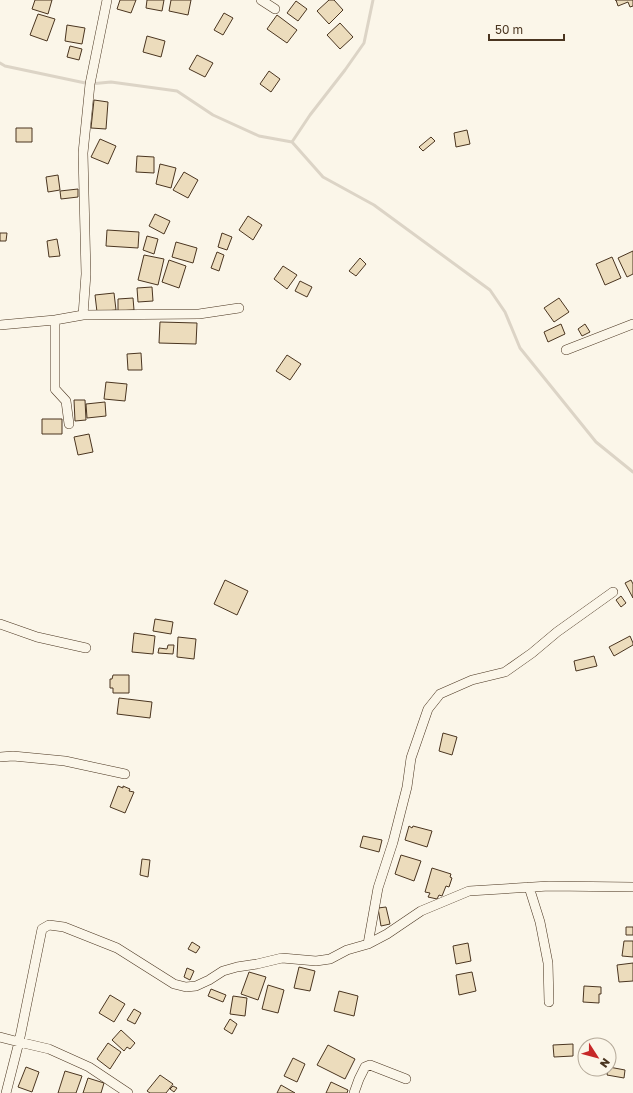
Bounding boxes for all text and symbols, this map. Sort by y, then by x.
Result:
scale bar [489,16,564,42]
text: 50 m [495,22,523,37]
north arrow [577,1037,617,1077]
text: N [598,1056,613,1070]

